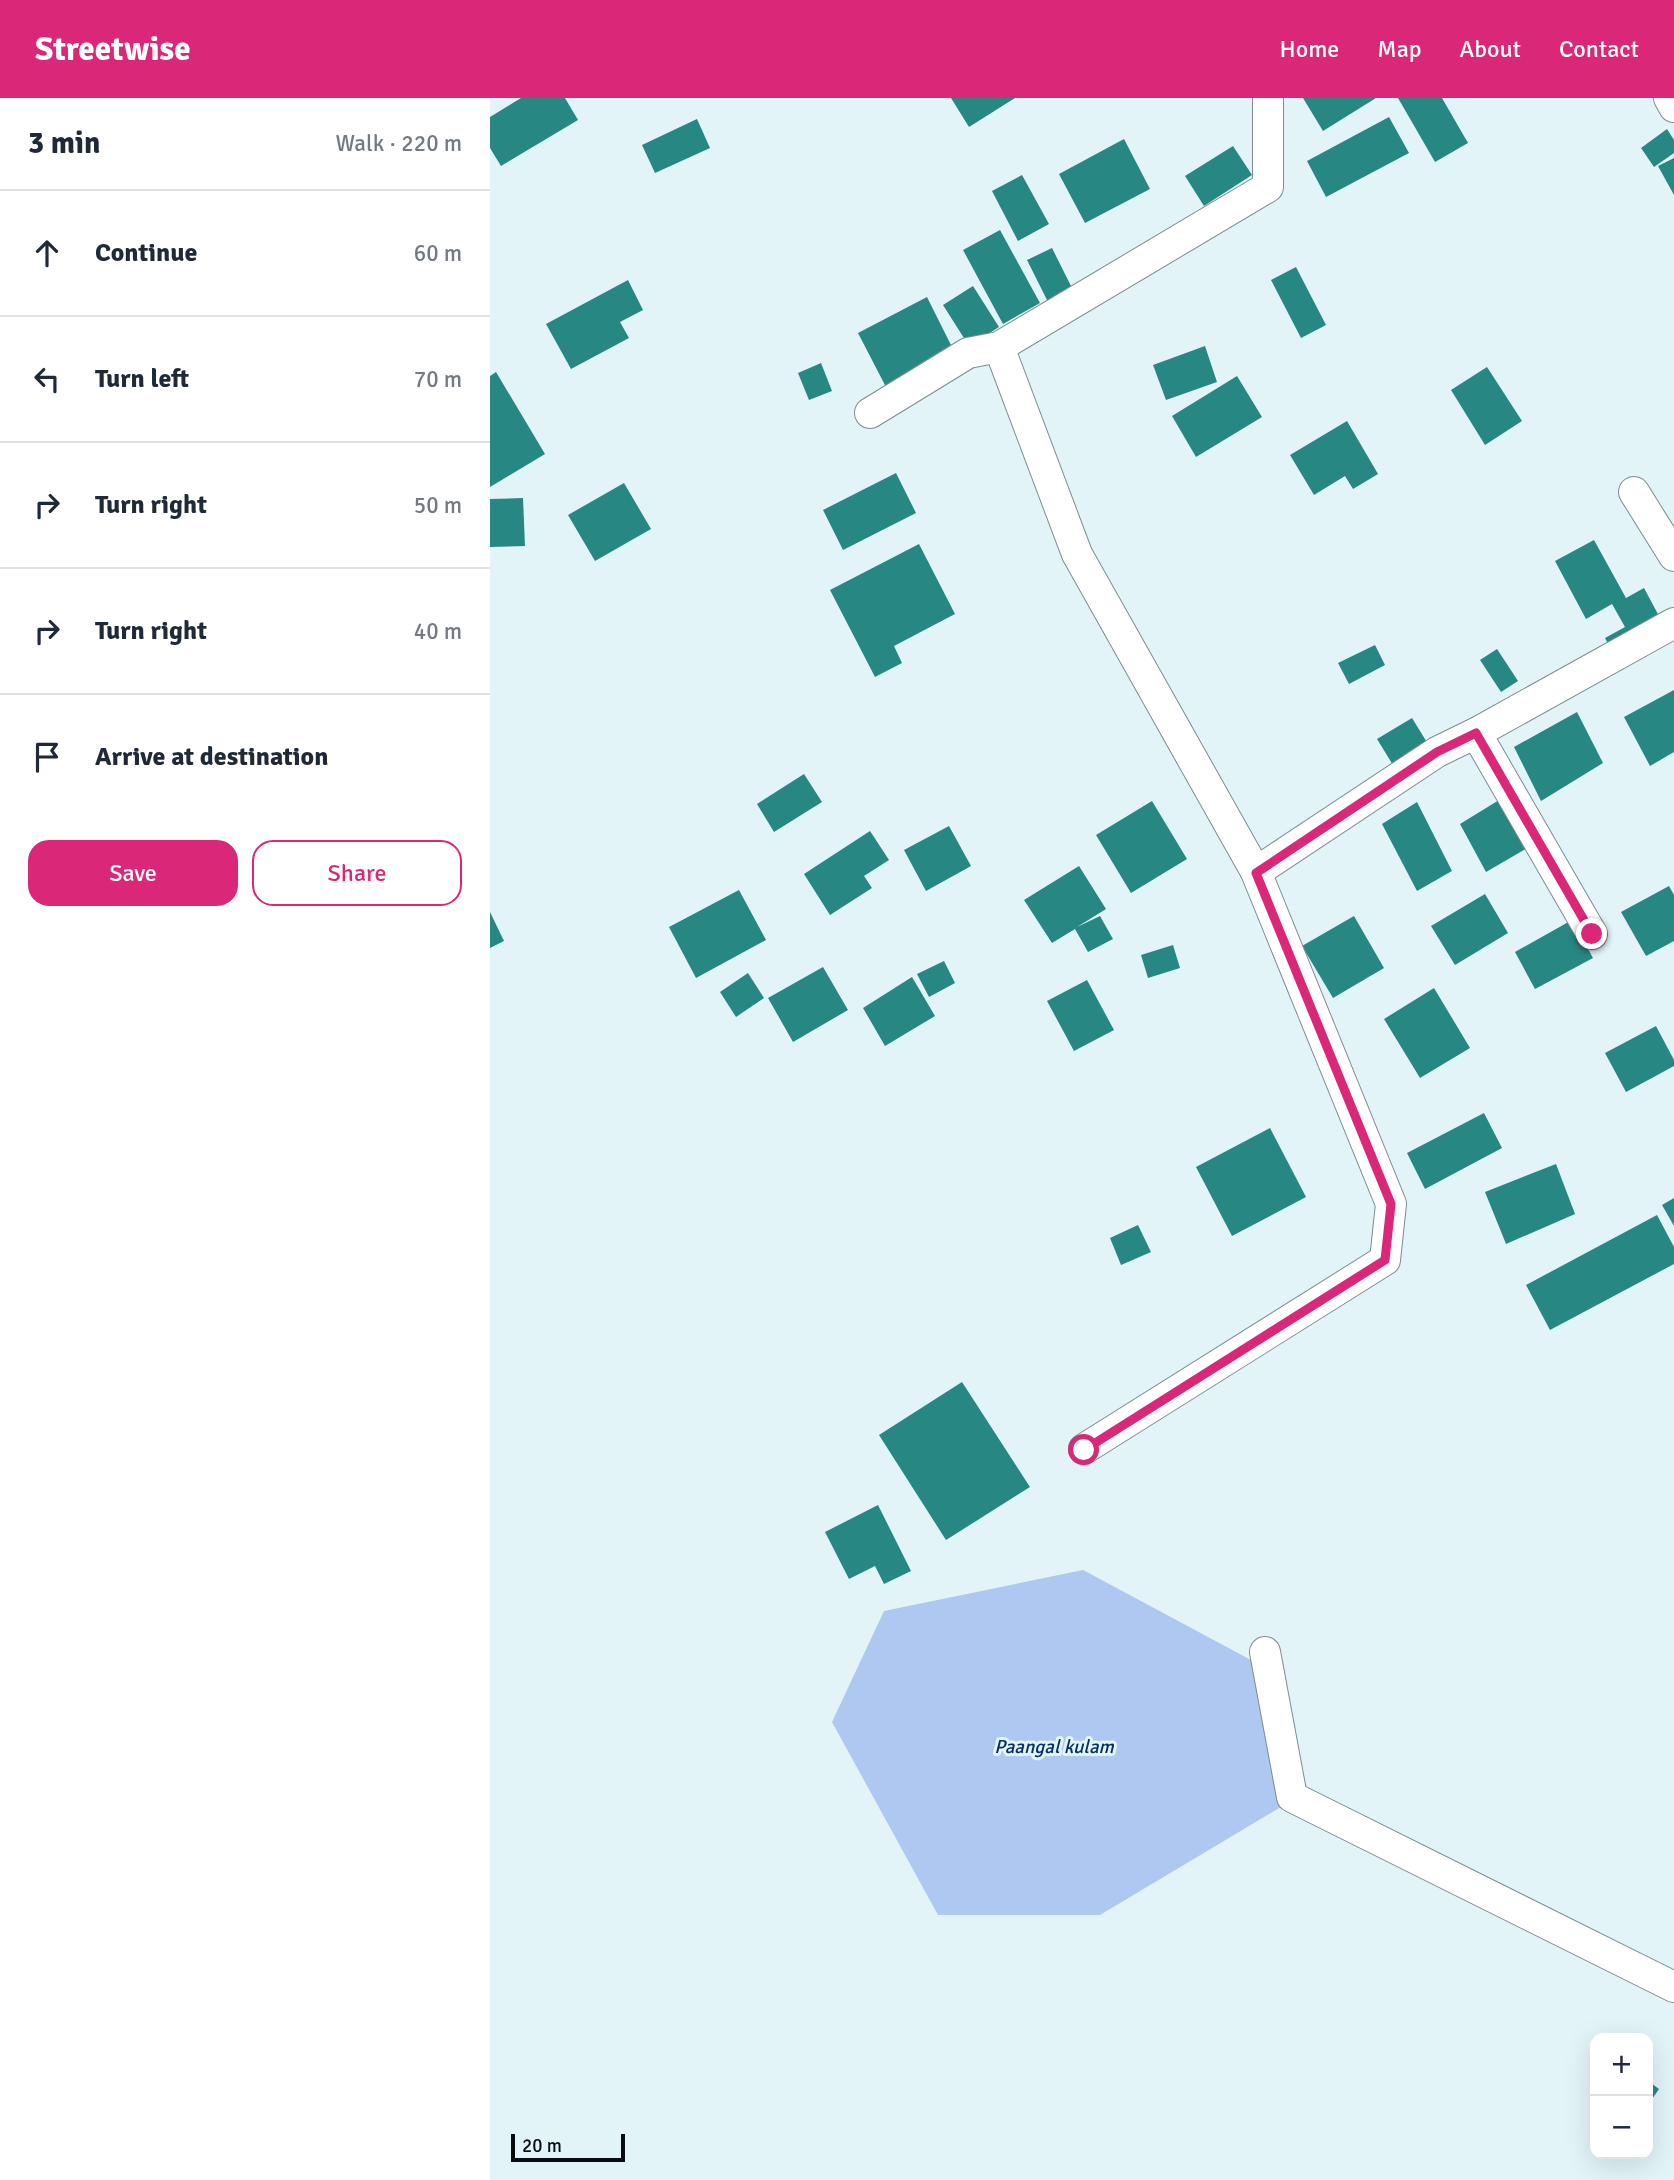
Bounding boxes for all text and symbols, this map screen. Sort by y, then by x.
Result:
text: Streetwise [35,29,191,70]
text: Home [1279,34,1339,64]
text: Map [1377,34,1422,64]
text: About [1460,34,1521,64]
text: Contact [1559,34,1639,64]
text: 3 min [28,125,100,162]
text: Walk · 220 m [336,129,462,158]
icon: ahead [28,234,66,272]
text: Continue [95,237,197,269]
text: 60 m [414,239,462,268]
icon: left [28,360,66,398]
text: Turn left [95,363,189,395]
text: 70 m [414,365,462,394]
icon: right [28,486,66,524]
text: Turn right [95,489,207,521]
text: 50 m [414,491,462,520]
icon: right [28,612,66,650]
text: Turn right [95,615,207,647]
text: 40 m [414,617,462,646]
icon: arrive [28,738,66,776]
text: Arrive at destination [95,741,328,773]
button: Save [28,840,238,906]
button: Share [252,840,462,906]
route end [1576,918,1607,949]
route start [1068,1434,1099,1465]
water label: Paangal kulam [994,1735,1115,1759]
map controls [1590,2033,1653,2159]
button: + [1590,2033,1653,2096]
button: − [1590,2096,1653,2159]
scale bar [511,2131,625,2163]
text: 20 m [522,2134,562,2158]

